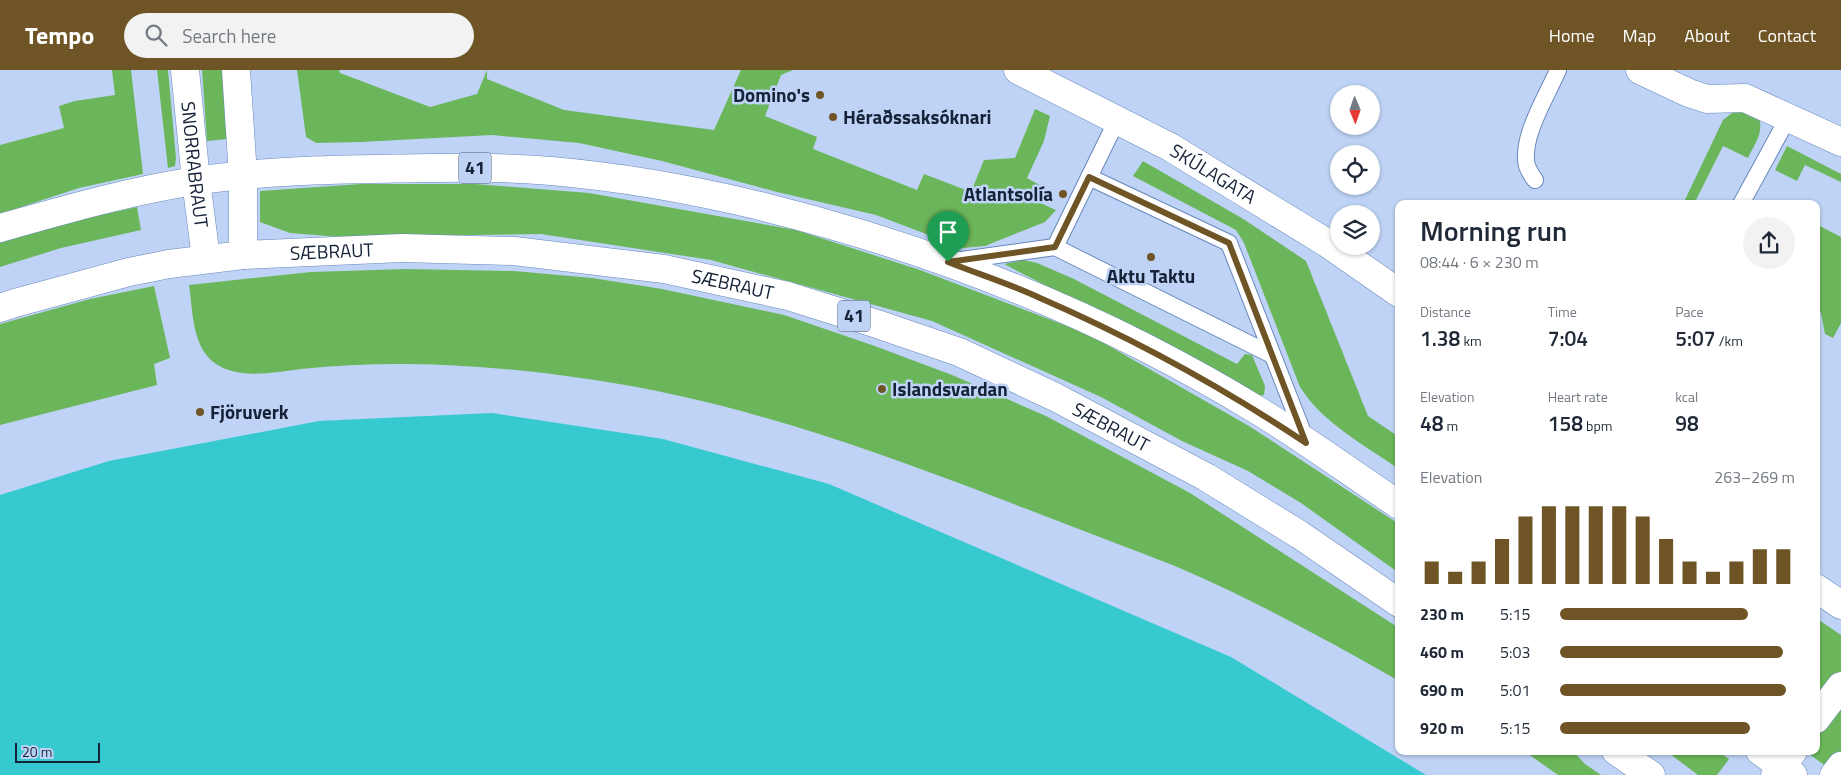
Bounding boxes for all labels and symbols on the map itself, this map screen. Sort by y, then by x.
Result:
place label: Domino's [733,80,810,109]
north arrow [1330,85,1380,135]
marker: Domino's [814,89,826,101]
street label: SNORRABRAUT [174,100,217,229]
place label: Héraðssaksóknari [843,102,991,131]
marker: Héraðssaksóknari [827,111,839,123]
street label: SKÚLAGATA [1165,136,1262,210]
road number: 41 [459,152,491,184]
place label: Atlantsolía [964,179,1053,208]
marker: Atlantsolía [1057,188,1069,200]
pin [927,211,969,262]
street label: SÆBRAUT [289,234,374,267]
marker: Aktu Taktu [1145,251,1157,263]
street label: SÆBRAUT [689,260,777,307]
place label: Aktu Taktu [1107,261,1195,290]
road number: 41 [838,300,870,332]
place label: Islandsvardan [892,374,1008,403]
marker: Islandsvardan [876,383,888,395]
street label: SÆBRAUT [1068,394,1155,459]
place label: Fjöruverk [210,397,289,426]
marker: Fjöruverk [194,406,206,418]
scale bar [15,740,100,763]

